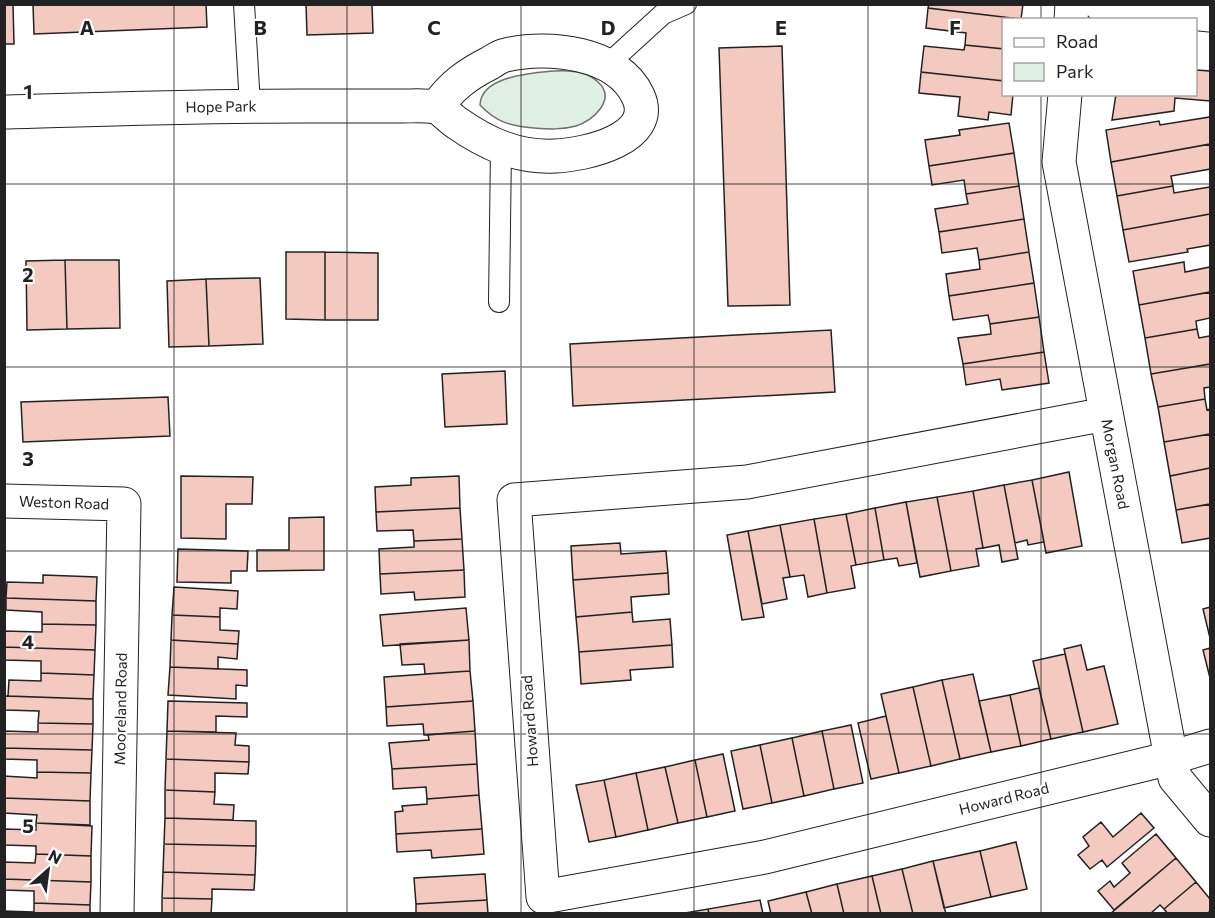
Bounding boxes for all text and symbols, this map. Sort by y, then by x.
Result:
text: A [80,15,94,39]
text: B [253,15,267,39]
text: C [427,15,441,39]
text: D [601,15,615,39]
text: E [775,15,787,39]
text: F [949,15,961,39]
legend [1002,18,1197,96]
text: Road [1056,30,1098,52]
text: Park [1056,60,1094,82]
text: 1 [23,79,33,103]
street label: Hope Park [185,96,257,116]
text: 2 [22,262,34,286]
street label: Morgan Road [1098,417,1134,511]
text: 3 [22,446,34,470]
street label: Weston Road [19,491,110,513]
text: 4 [22,629,34,653]
street label: Mooreland Road [110,652,130,765]
street label: Howard Road [517,675,541,768]
street label: Howard Road [957,778,1051,818]
text: 5 [22,813,34,837]
north arrow [18,840,78,900]
text: N [46,845,65,868]

